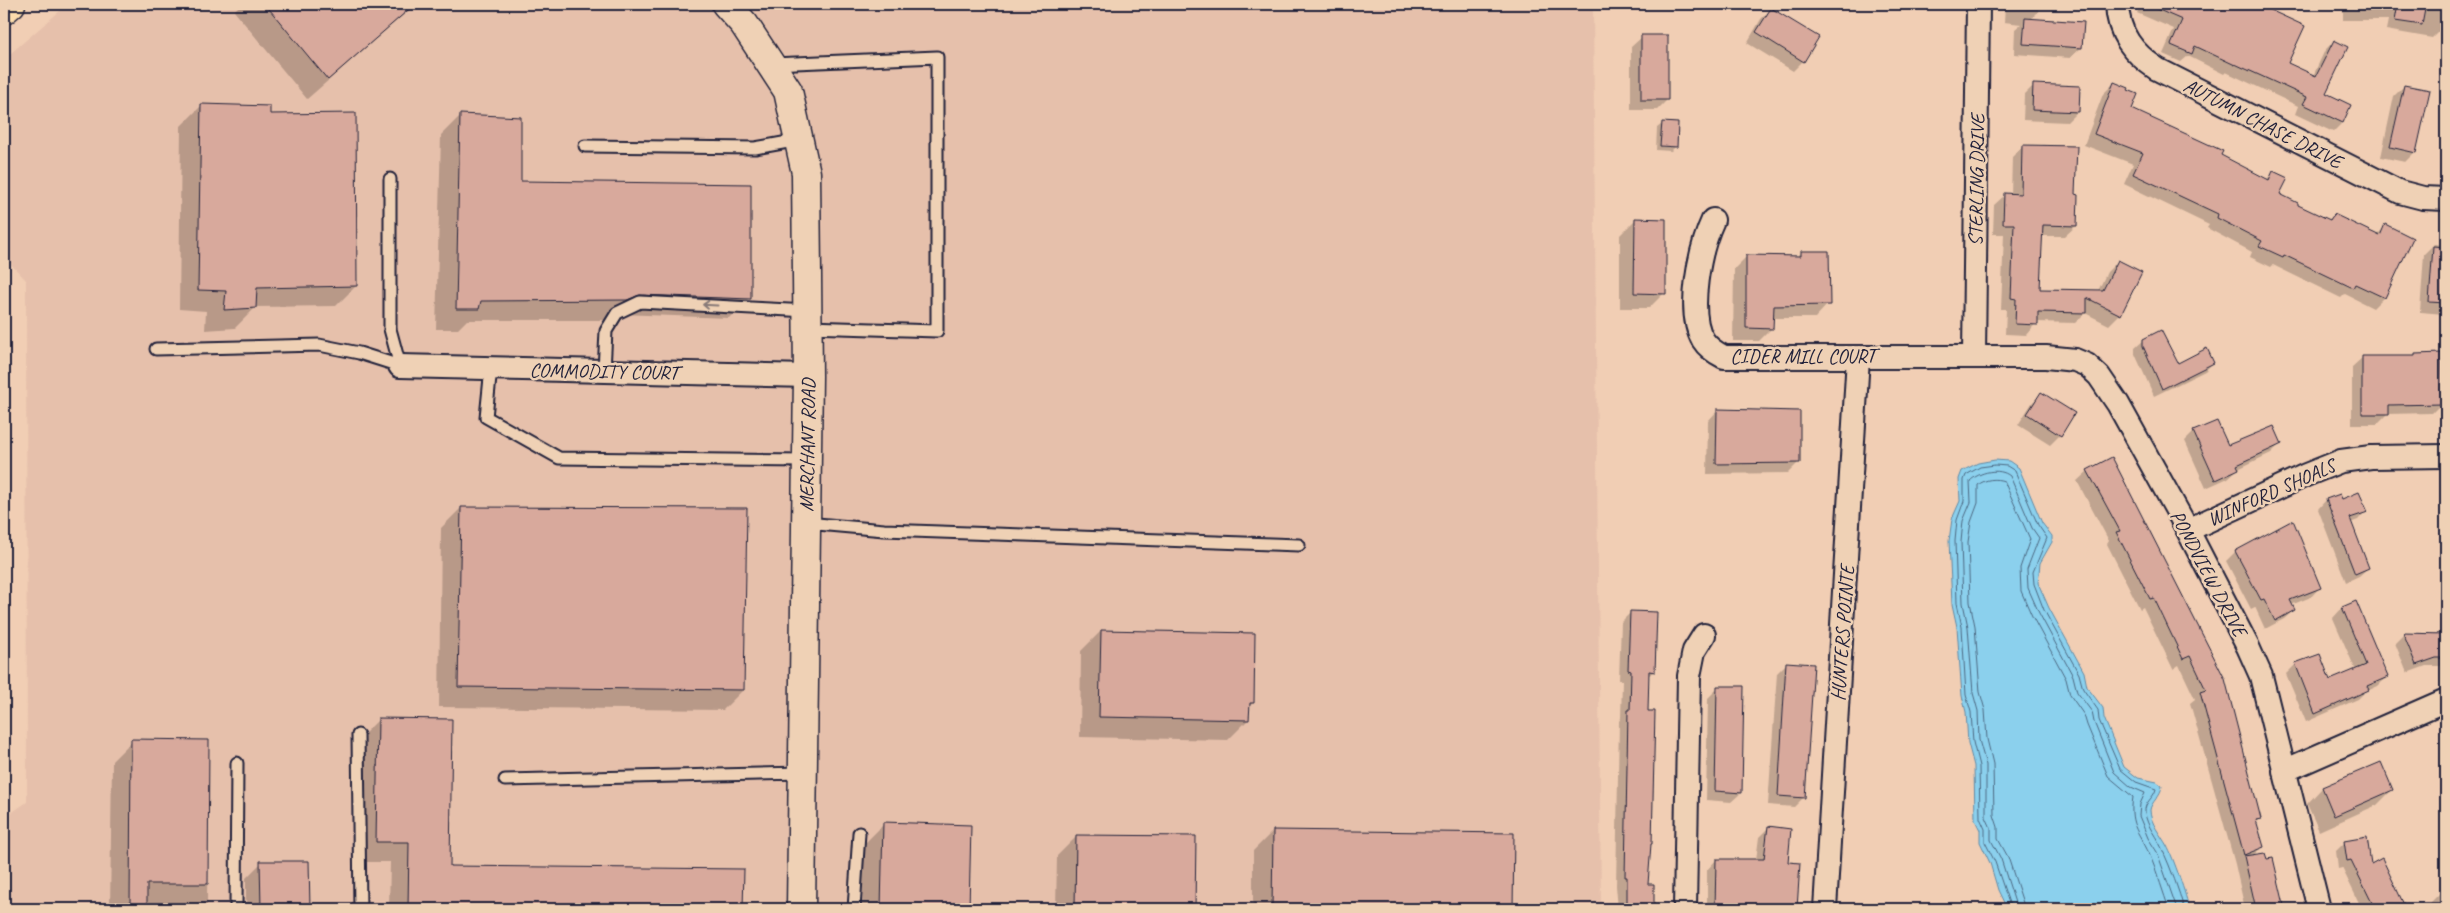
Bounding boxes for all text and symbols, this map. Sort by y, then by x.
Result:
street label: AUTUMN CHASE DRIVE [2180,73,2348,175]
street label: STERLING DRIVE [1963,111,1990,246]
one-way arrow [702,301,718,310]
street label: CIDER MILL COURT [1730,344,1881,369]
street label: COMMODITY COURT [529,358,683,385]
street label: MERCHANT ROAD [794,377,821,512]
street label: WINFORD SHOALS [2203,452,2342,532]
street label: PONDVIEW DRIVE [2165,506,2254,643]
street label: HUNTERS POINTE [1825,561,1860,702]

